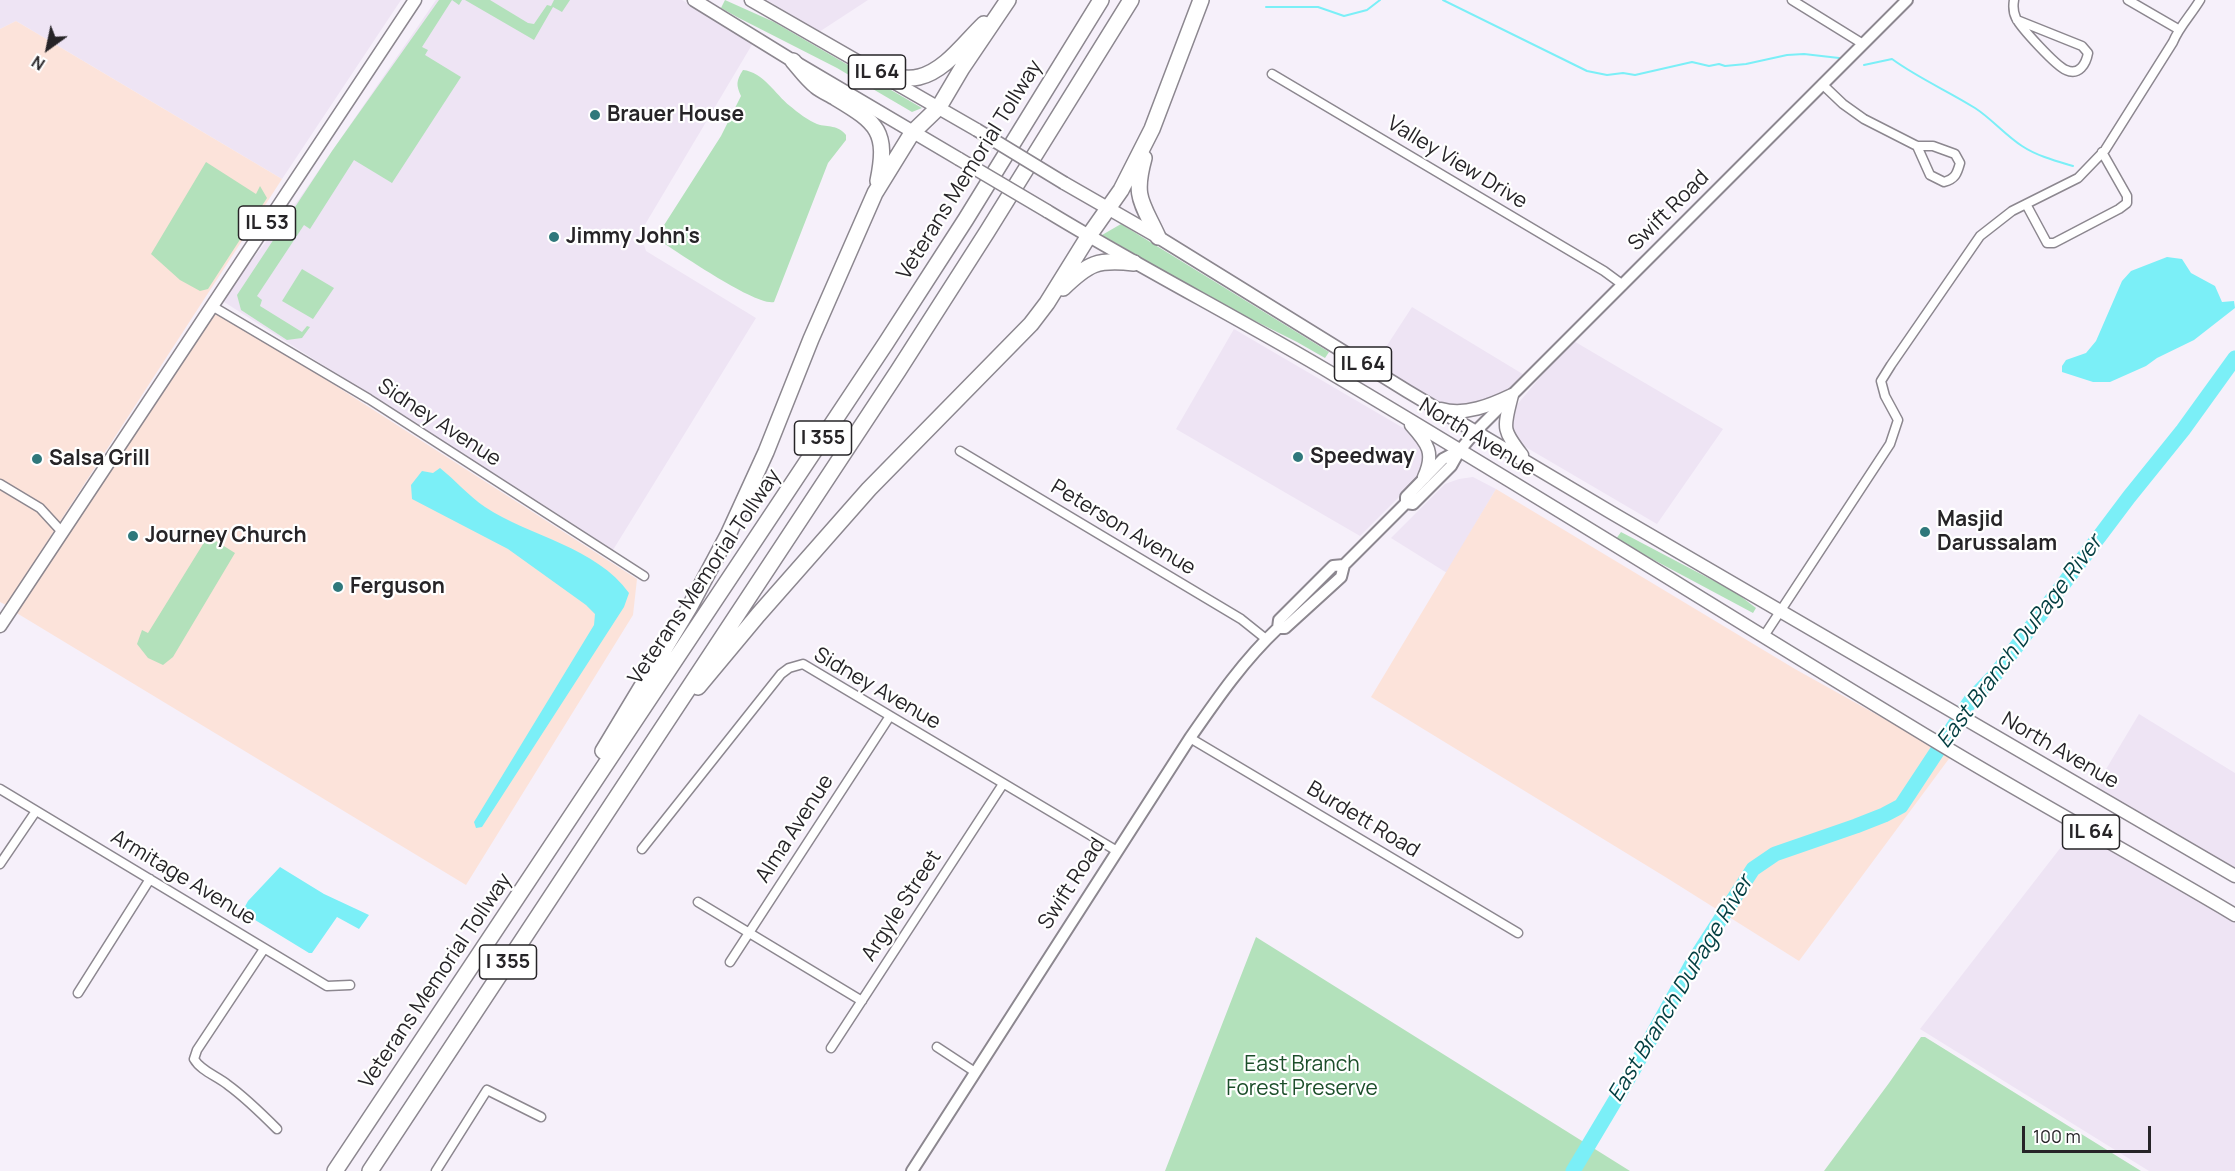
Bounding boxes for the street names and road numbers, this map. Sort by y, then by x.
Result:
road number: IL 64 [848,55,906,89]
street label: Veterans Memorial Tollway [892,56,1048,284]
street label: Valley View Drive [1382,111,1532,215]
street label: Swift Road [1623,165,1715,257]
road number: IL 53 [238,206,296,240]
road number: IL 64 [1334,347,1392,381]
street label: Sidney Avenue [373,374,505,472]
street label: North Avenue [1414,393,1540,483]
road number: I 355 [794,421,852,455]
street label: Veterans Memorial Tollway [623,465,787,689]
street label: Peterson Avenue [1046,475,1200,581]
street label: Sidney Avenue [809,643,945,735]
street label: North Avenue [1997,707,2123,795]
street label: Alma Avenue [751,770,839,888]
street label: Burdett Road [1302,777,1424,863]
road number: IL 64 [2062,815,2120,849]
street label: Armitage Avenue [106,825,260,931]
street label: Swift Road [1033,834,1111,934]
street label: Argyle Street [857,846,947,966]
street label: Veterans Memorial Tollway [354,869,518,1093]
road number: I 355 [480,945,536,979]

